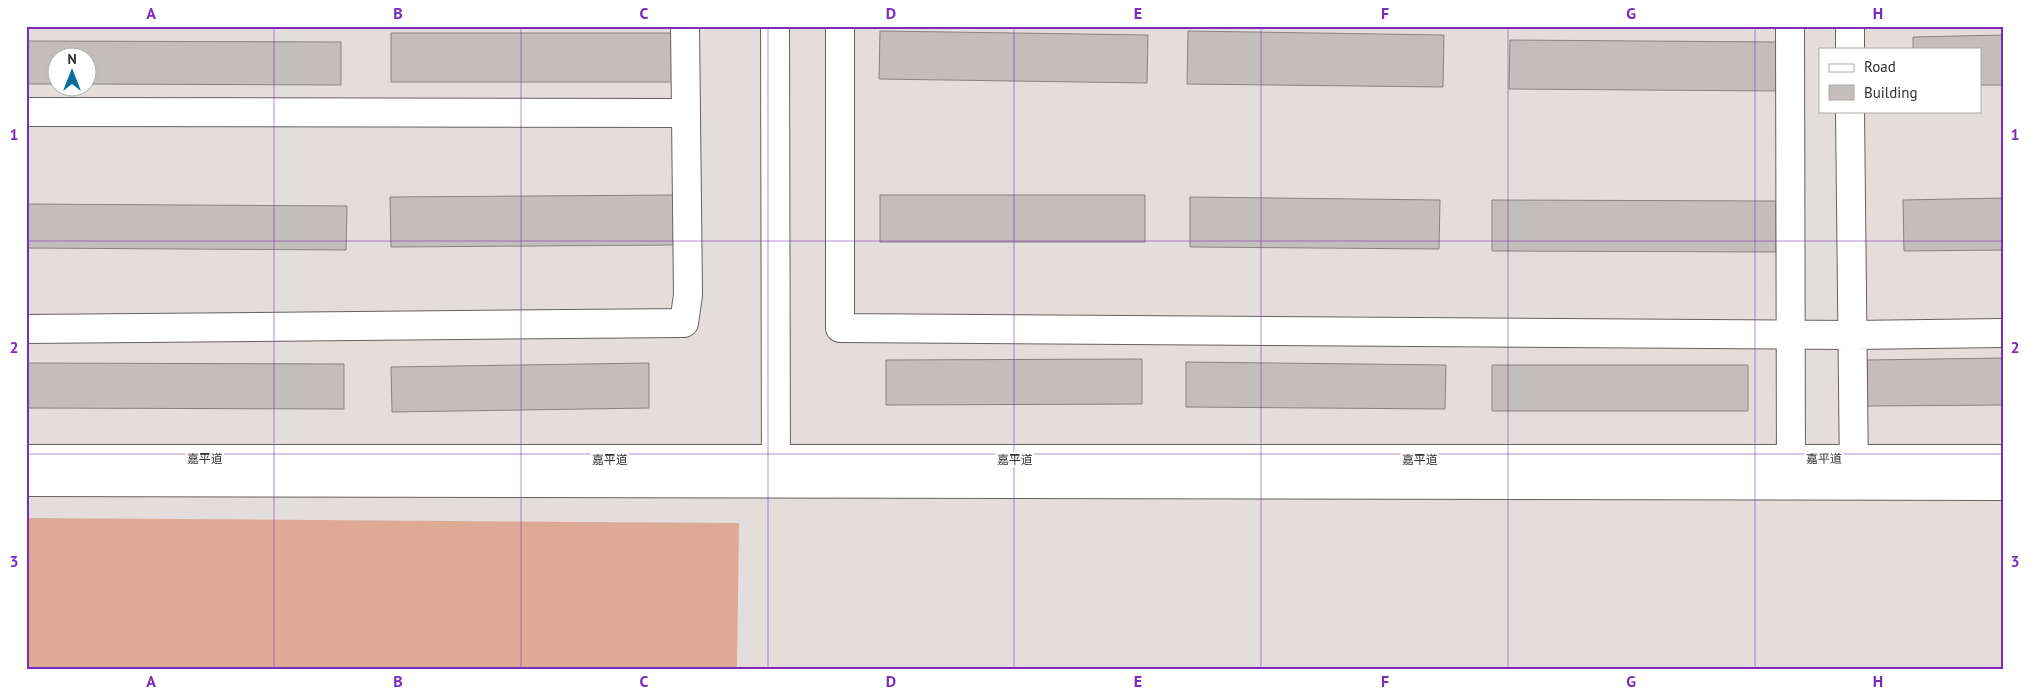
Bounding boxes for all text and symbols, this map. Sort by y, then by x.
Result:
text: A [146,3,156,23]
text: B [393,3,403,23]
text: C [640,3,649,23]
text: D [886,3,896,23]
text: E [1134,3,1142,23]
text: F [1381,3,1389,23]
text: G [1626,3,1636,23]
text: H [1873,3,1883,23]
north arrow [48,48,98,98]
legend [1819,48,1982,112]
text: N [67,50,77,68]
text: Road [1864,57,1896,76]
text: Building [1864,83,1918,102]
text: 1 [9,124,19,144]
text: 1 [2010,124,2020,144]
text: 2 [9,337,19,357]
text: 2 [2010,337,2020,357]
street label: 嘉平道 [187,451,223,466]
street label: 嘉平道 [1806,451,1842,466]
street label: 嘉平道 [592,452,628,467]
street label: 嘉平道 [997,452,1033,467]
street label: 嘉平道 [1402,452,1438,467]
text: 3 [9,551,19,571]
text: 3 [2010,551,2020,571]
text: A [146,671,156,691]
text: B [393,671,403,691]
text: C [640,671,649,691]
text: D [886,671,896,691]
text: E [1134,671,1142,691]
text: F [1381,671,1389,691]
text: G [1626,671,1636,691]
text: H [1873,671,1883,691]

